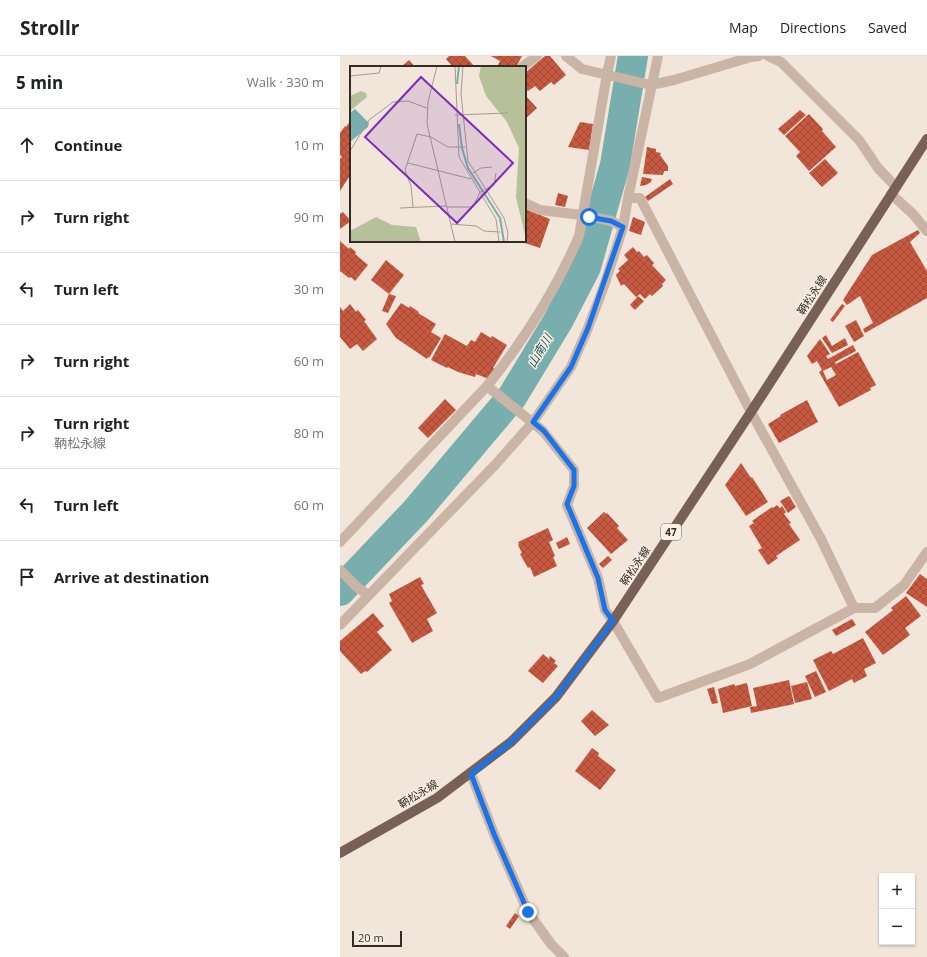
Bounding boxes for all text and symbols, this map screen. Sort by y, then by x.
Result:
text: Strollr [20,15,79,41]
text: Map [729,18,758,37]
text: Directions [780,18,846,37]
text: Saved [868,18,907,37]
inset map [350,66,526,242]
text: 5 min [16,71,63,94]
text: Walk · 330 m [247,73,324,91]
icon: ahead [16,134,38,156]
text: Continue [54,135,122,155]
text: 10 m [294,136,324,154]
icon: right [16,206,38,228]
text: Turn right [54,207,129,227]
text: 90 m [294,208,324,226]
route start [580,208,598,226]
street label: 鞆松永線 [793,272,830,317]
icon: left [16,278,38,300]
text: Turn left [54,279,119,299]
text: 30 m [294,280,324,298]
water label: 山南川 [523,329,557,371]
icon: right [16,350,38,372]
text: Turn right [54,351,129,371]
text: 60 m [294,352,324,370]
text: Turn right [54,413,129,433]
icon: right [16,422,38,444]
text: 80 m [294,424,324,442]
text: 鞆松永線 [54,434,106,452]
icon: left [16,494,38,516]
text: Turn left [54,495,119,515]
text: 60 m [294,496,324,514]
road number: 47 [661,524,681,540]
street label: 鞆松永線 [616,543,653,588]
icon: arrive [16,566,38,588]
text: Arrive at destination [54,567,209,587]
street label: 鞆松永線 [395,776,440,811]
map controls [879,873,915,945]
button: + [879,873,915,909]
route end [519,903,537,921]
button: − [879,909,915,945]
scale bar [352,929,402,948]
text: 20 m [358,930,384,945]

